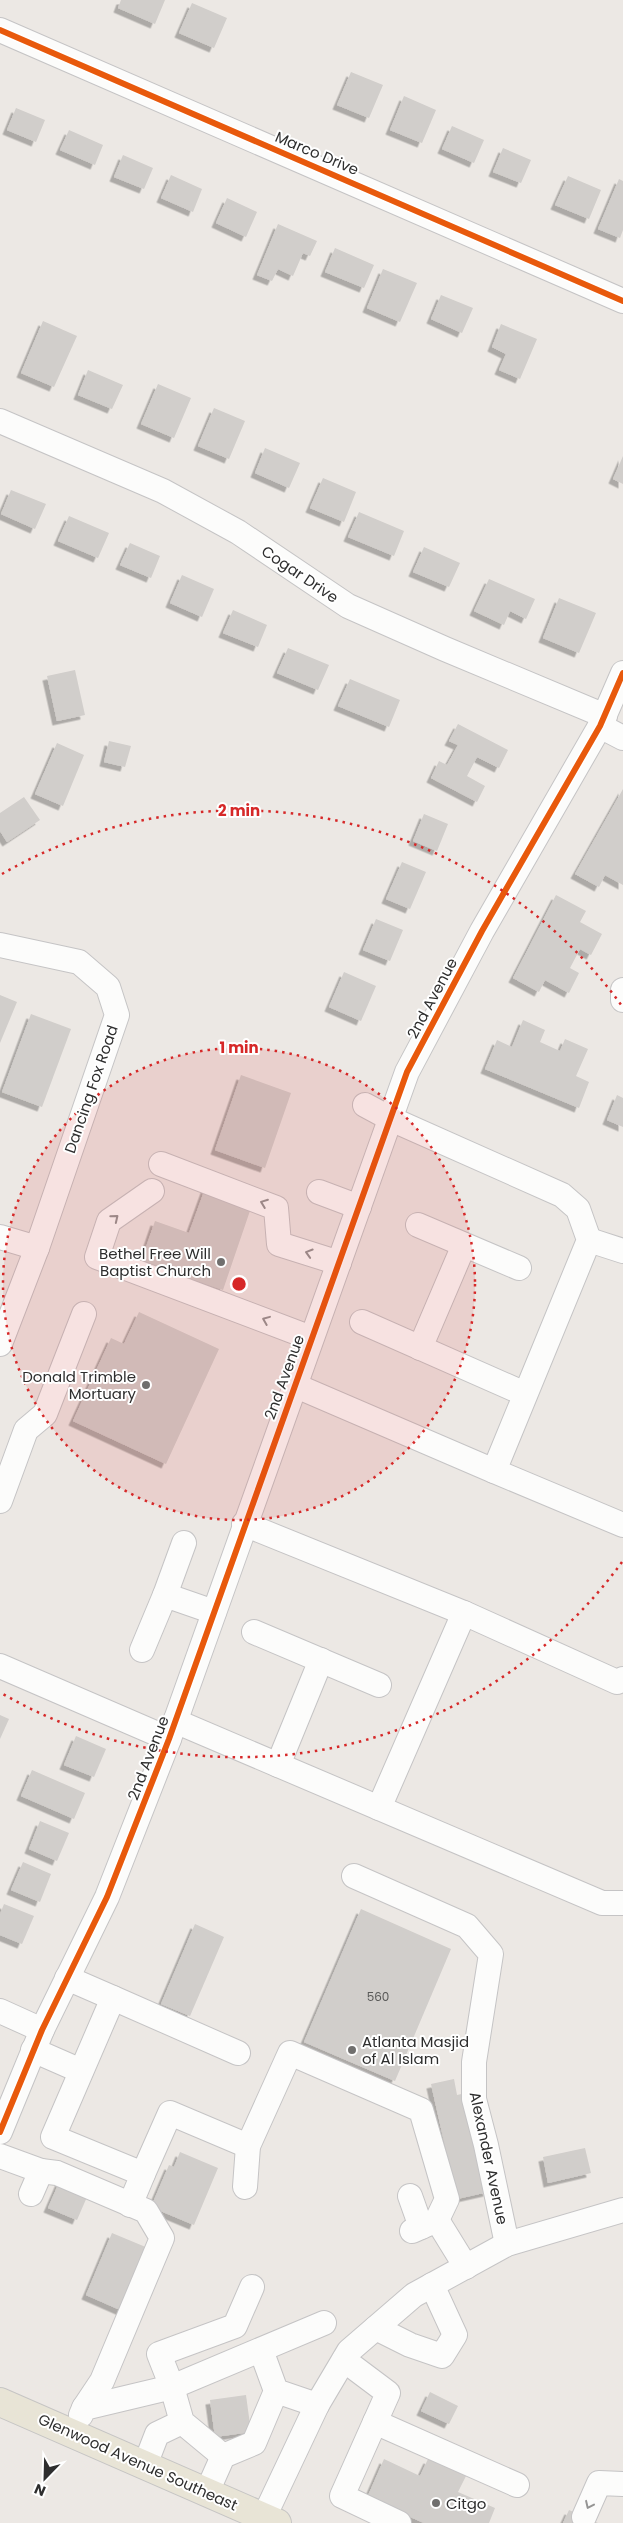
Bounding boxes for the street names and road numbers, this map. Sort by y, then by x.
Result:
street label: Marco Drive [272,126,362,180]
street label: Cogar Drive [257,541,343,607]
street label: 2nd Avenue [402,954,462,1042]
street label: Dancing Fox Road [59,1022,123,1156]
street label: 2nd Avenue [259,1332,309,1422]
street label: 2nd Avenue [122,1713,174,1803]
street label: Alexander Avenue [465,2090,513,2226]
street label: Glenwood Avenue Southeast [35,2408,241,2516]

